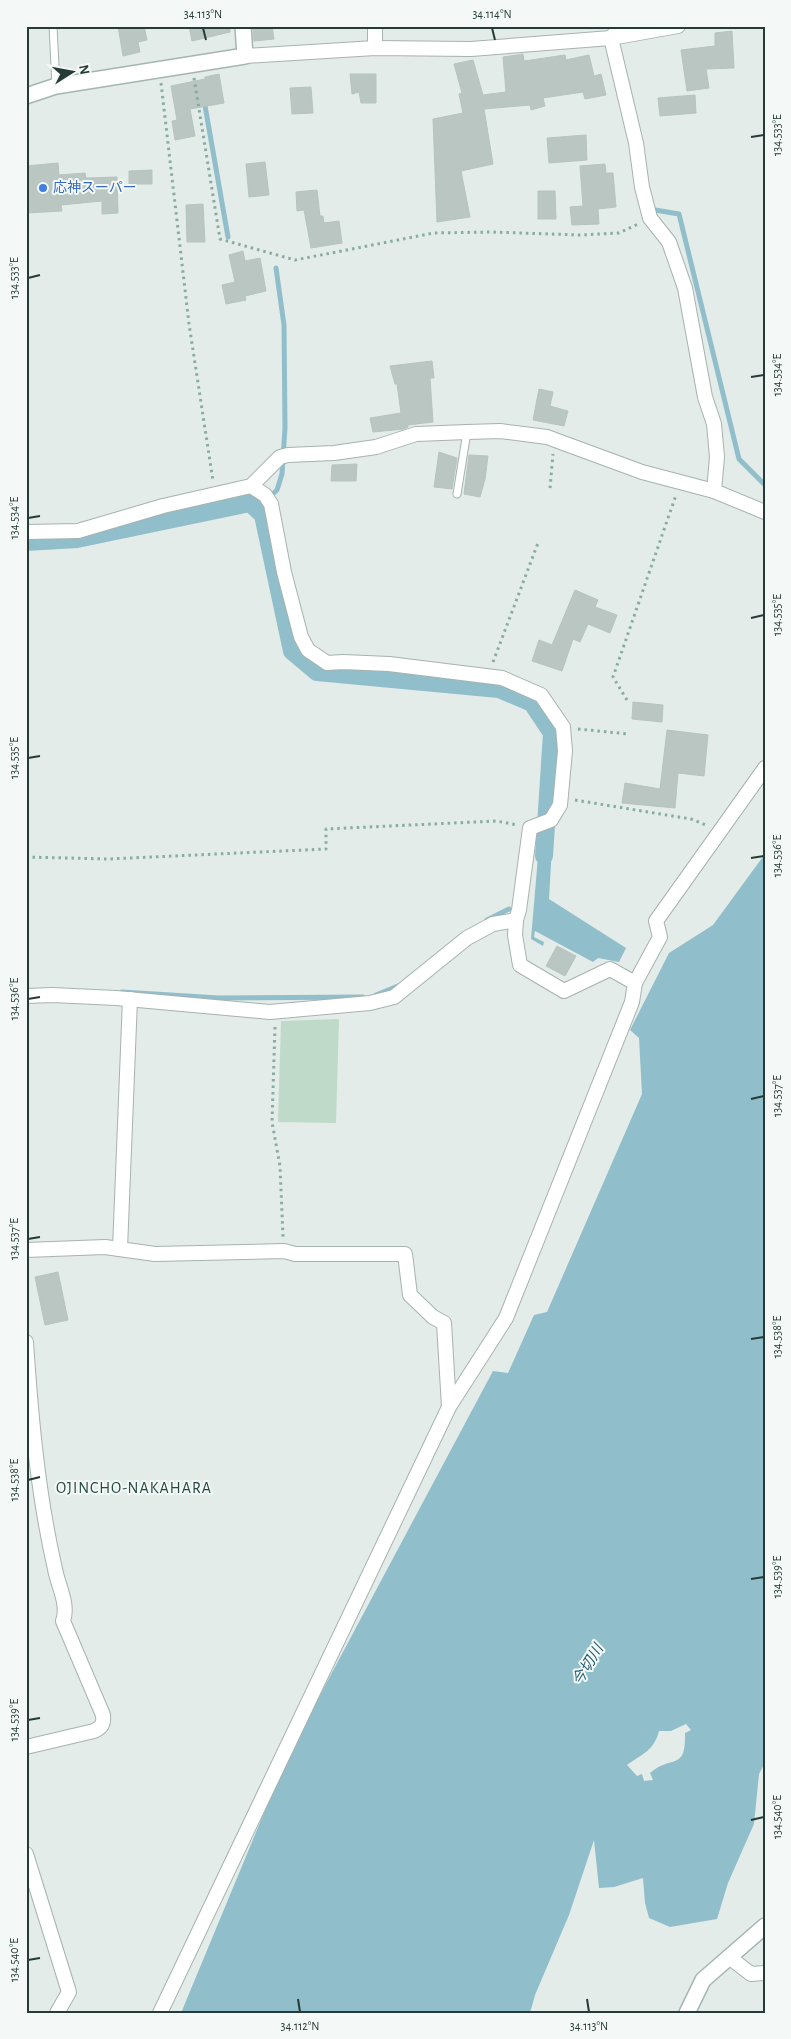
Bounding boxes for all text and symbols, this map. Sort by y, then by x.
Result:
text: 34.113°N [184,8,222,20]
text: 34.114°N [472,8,512,20]
north arrow [48,48,98,98]
text: N [76,64,92,76]
text: 134.533°E [771,114,783,156]
place label: 応神スーパー [53,180,137,195]
marker: 応神スーパー [37,182,49,194]
text: 134.533°E [8,257,20,299]
text: 134.534°E [771,353,783,396]
text: 134.534°E [8,496,20,539]
text: 134.535°E [771,594,783,636]
text: 134.535°E [8,737,20,779]
text: 134.536°E [771,835,783,877]
text: 134.536°E [8,978,20,1020]
text: 134.537°E [771,1075,783,1117]
text: 134.537°E [8,1218,20,1260]
text: 134.538°E [771,1316,783,1358]
text: 134.538°E [8,1459,20,1501]
district label: OJINCHO-NAKAHARA [56,1480,212,1496]
text: 134.539°E [771,1556,783,1598]
water label: 今切川 [569,1640,607,1688]
text: 134.539°E [8,1699,20,1741]
text: 134.540°E [771,1795,783,1839]
text: 134.540°E [8,1938,20,1982]
text: 34.112°N [281,2020,319,2032]
text: 34.113°N [570,2020,608,2032]

